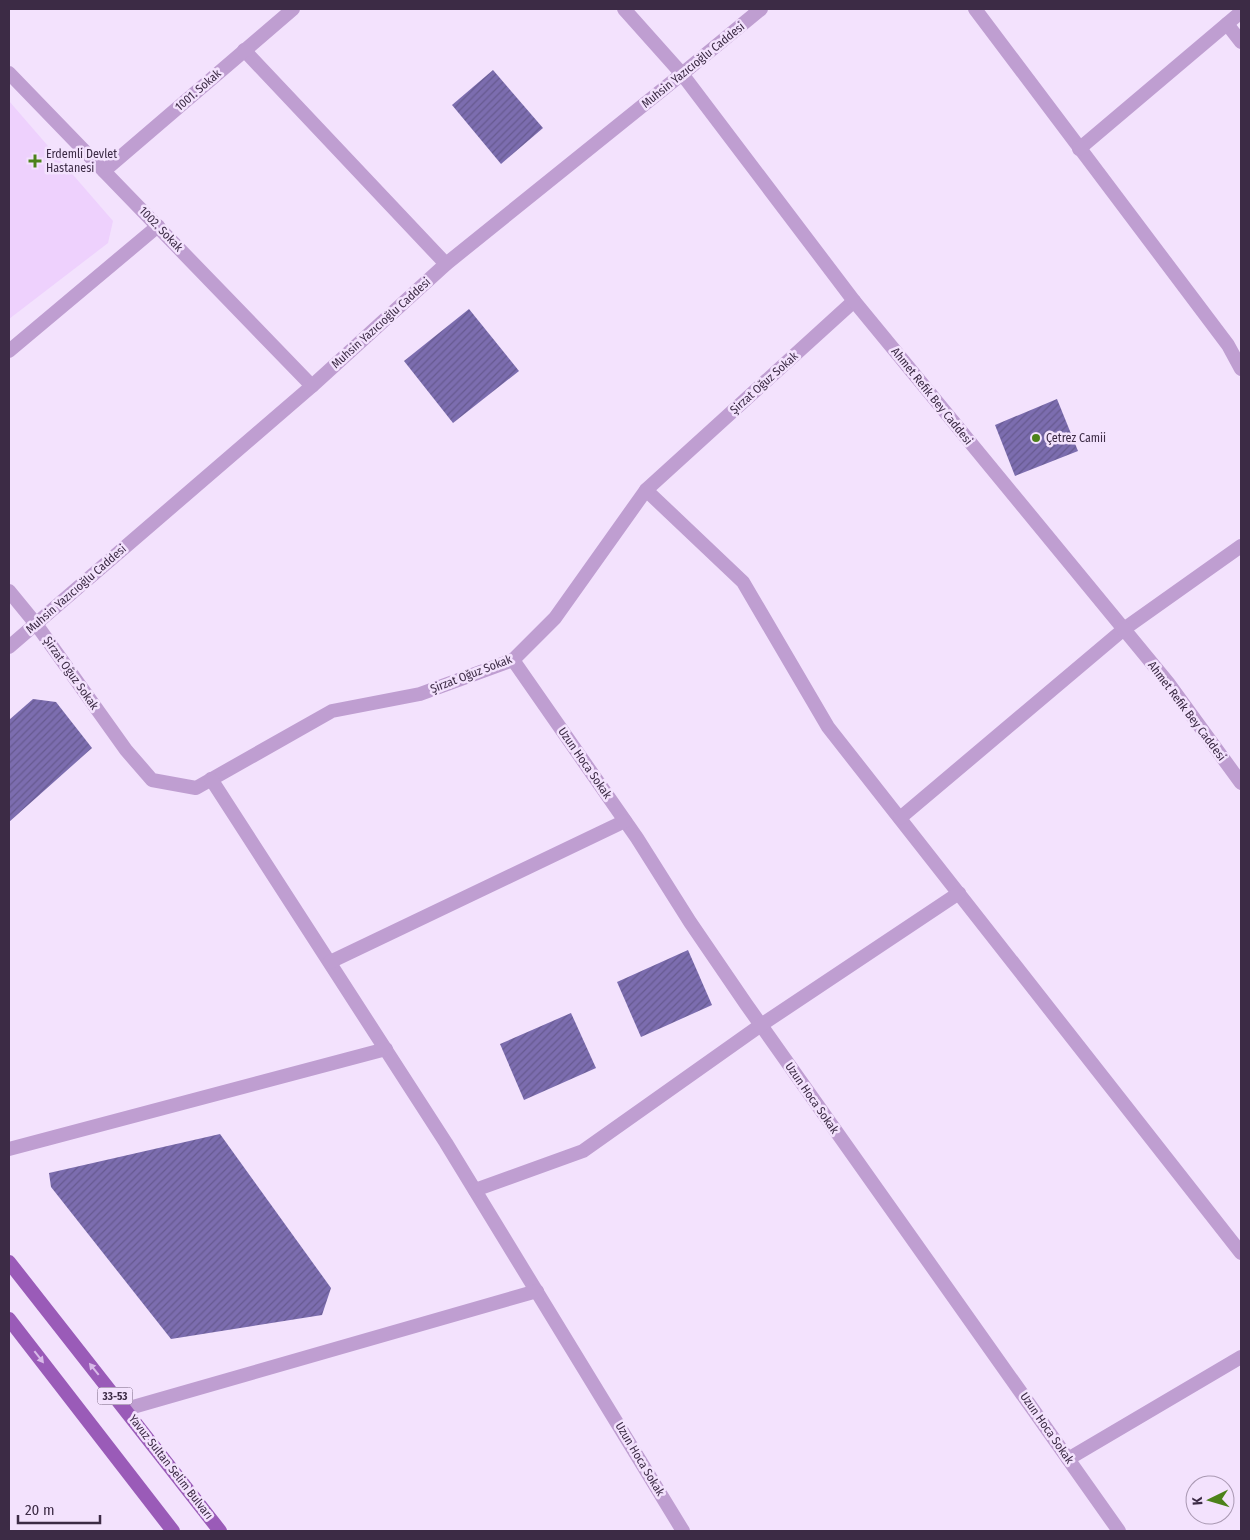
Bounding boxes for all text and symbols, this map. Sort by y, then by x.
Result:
street label: Muhsin Yazıcıoğlu Caddesi [639,19,747,111]
street label: 1001. Sokak [172,66,224,114]
place label: Erdemli Devlet Hastanesi [46,147,117,175]
marker: Erdemli Devlet Hastanesi [28,154,42,168]
street label: 1002. Sokak [136,204,186,255]
street label: Muhsin Yazıcıoğlu Caddesi [329,275,433,371]
street label: Ahmet Refik Bey Caddesi [889,345,975,447]
street label: Şirzat Oğuz Sokak [727,349,801,417]
place label: Çetrez Camii [1046,431,1106,445]
marker: Çetrez Camii [1030,432,1042,444]
street label: Muhsin Yazıcıoğlu Caddesi [23,542,129,636]
street label: Şirzat Oğuz Sokak [41,634,102,713]
street label: Şirzat Oğuz Sokak [428,652,514,696]
street label: Ahmet Refik Bey Caddesi [1145,658,1229,764]
street label: Uzun Hoca Sokak [555,725,615,802]
street label: Uzun Hoca Sokak [782,1060,842,1137]
one-way arrow [33,1350,44,1363]
one-way arrow [88,1362,99,1375]
road number: 33-53 [98,1388,132,1404]
street label: Uzun Hoca Sokak [1017,1390,1077,1467]
street label: Yavuz Sultan Selim Bulvarı [126,1412,216,1522]
street label: Uzun Hoca Sokak [612,1420,668,1499]
north arrow [1185,1475,1235,1525]
scale bar [18,1492,100,1524]
text: K [1189,1495,1206,1506]
text: 20 m [25,1501,55,1519]

